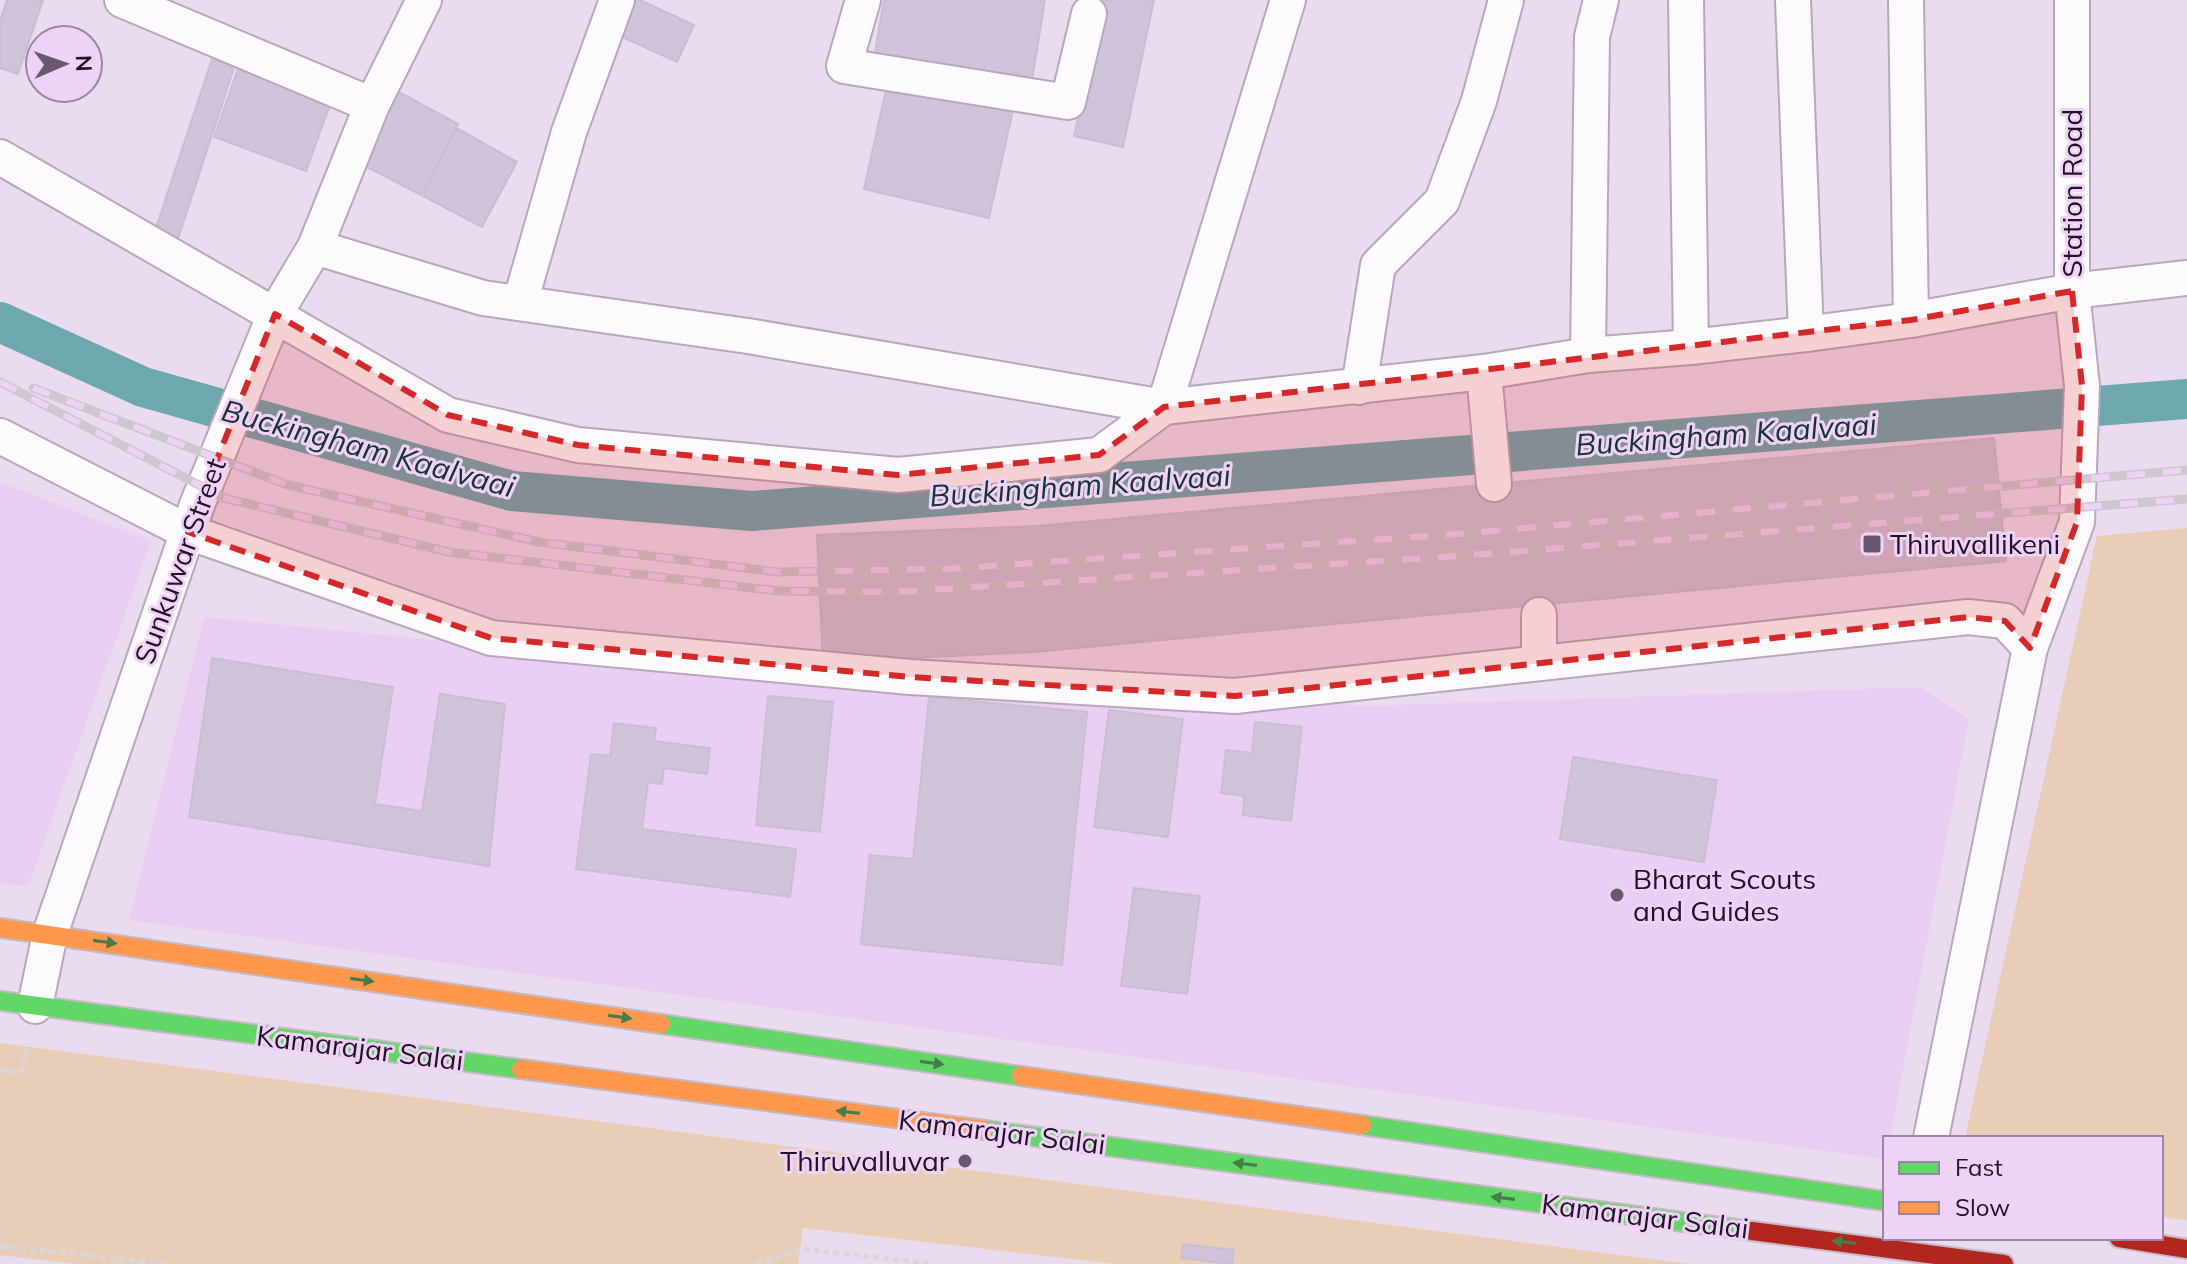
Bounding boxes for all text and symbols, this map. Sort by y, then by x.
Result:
north arrow [24,24,104,104]
text: N [70,55,98,72]
street label: Station Road [2054,109,2089,277]
water label: Buckingham Kaalvaai [218,391,520,506]
water label: Buckingham Kaalvaai [1574,404,1878,463]
street label: Sunkuwar Street [126,453,233,668]
water label: Buckingham Kaalvaai [928,455,1232,514]
place label: Thiruvallikeni [1890,526,2060,561]
marker: Thiruvallikeni [1861,533,1883,555]
place label: Bharat Scouts and Guides [1633,861,1816,928]
marker: Bharat Scouts and Guides [1608,886,1626,904]
one-way arrow [93,936,118,949]
one-way arrow [350,974,375,987]
one-way arrow [607,1011,632,1024]
street label: Kamarajar Salai [255,1017,465,1078]
one-way arrow [920,1057,945,1070]
street label: Kamarajar Salai [897,1101,1107,1162]
one-way arrow [835,1105,860,1118]
legend [1883,1136,2163,1240]
place label: Thiruvalluvar [780,1143,950,1178]
marker: Thiruvalluvar [956,1152,974,1170]
text: Fast [1955,1152,2003,1182]
one-way arrow [1232,1157,1257,1170]
street label: Kamarajar Salai [1540,1185,1750,1246]
one-way arrow [1490,1191,1515,1204]
text: Slow [1955,1192,2010,1222]
one-way arrow [1831,1235,1856,1248]

